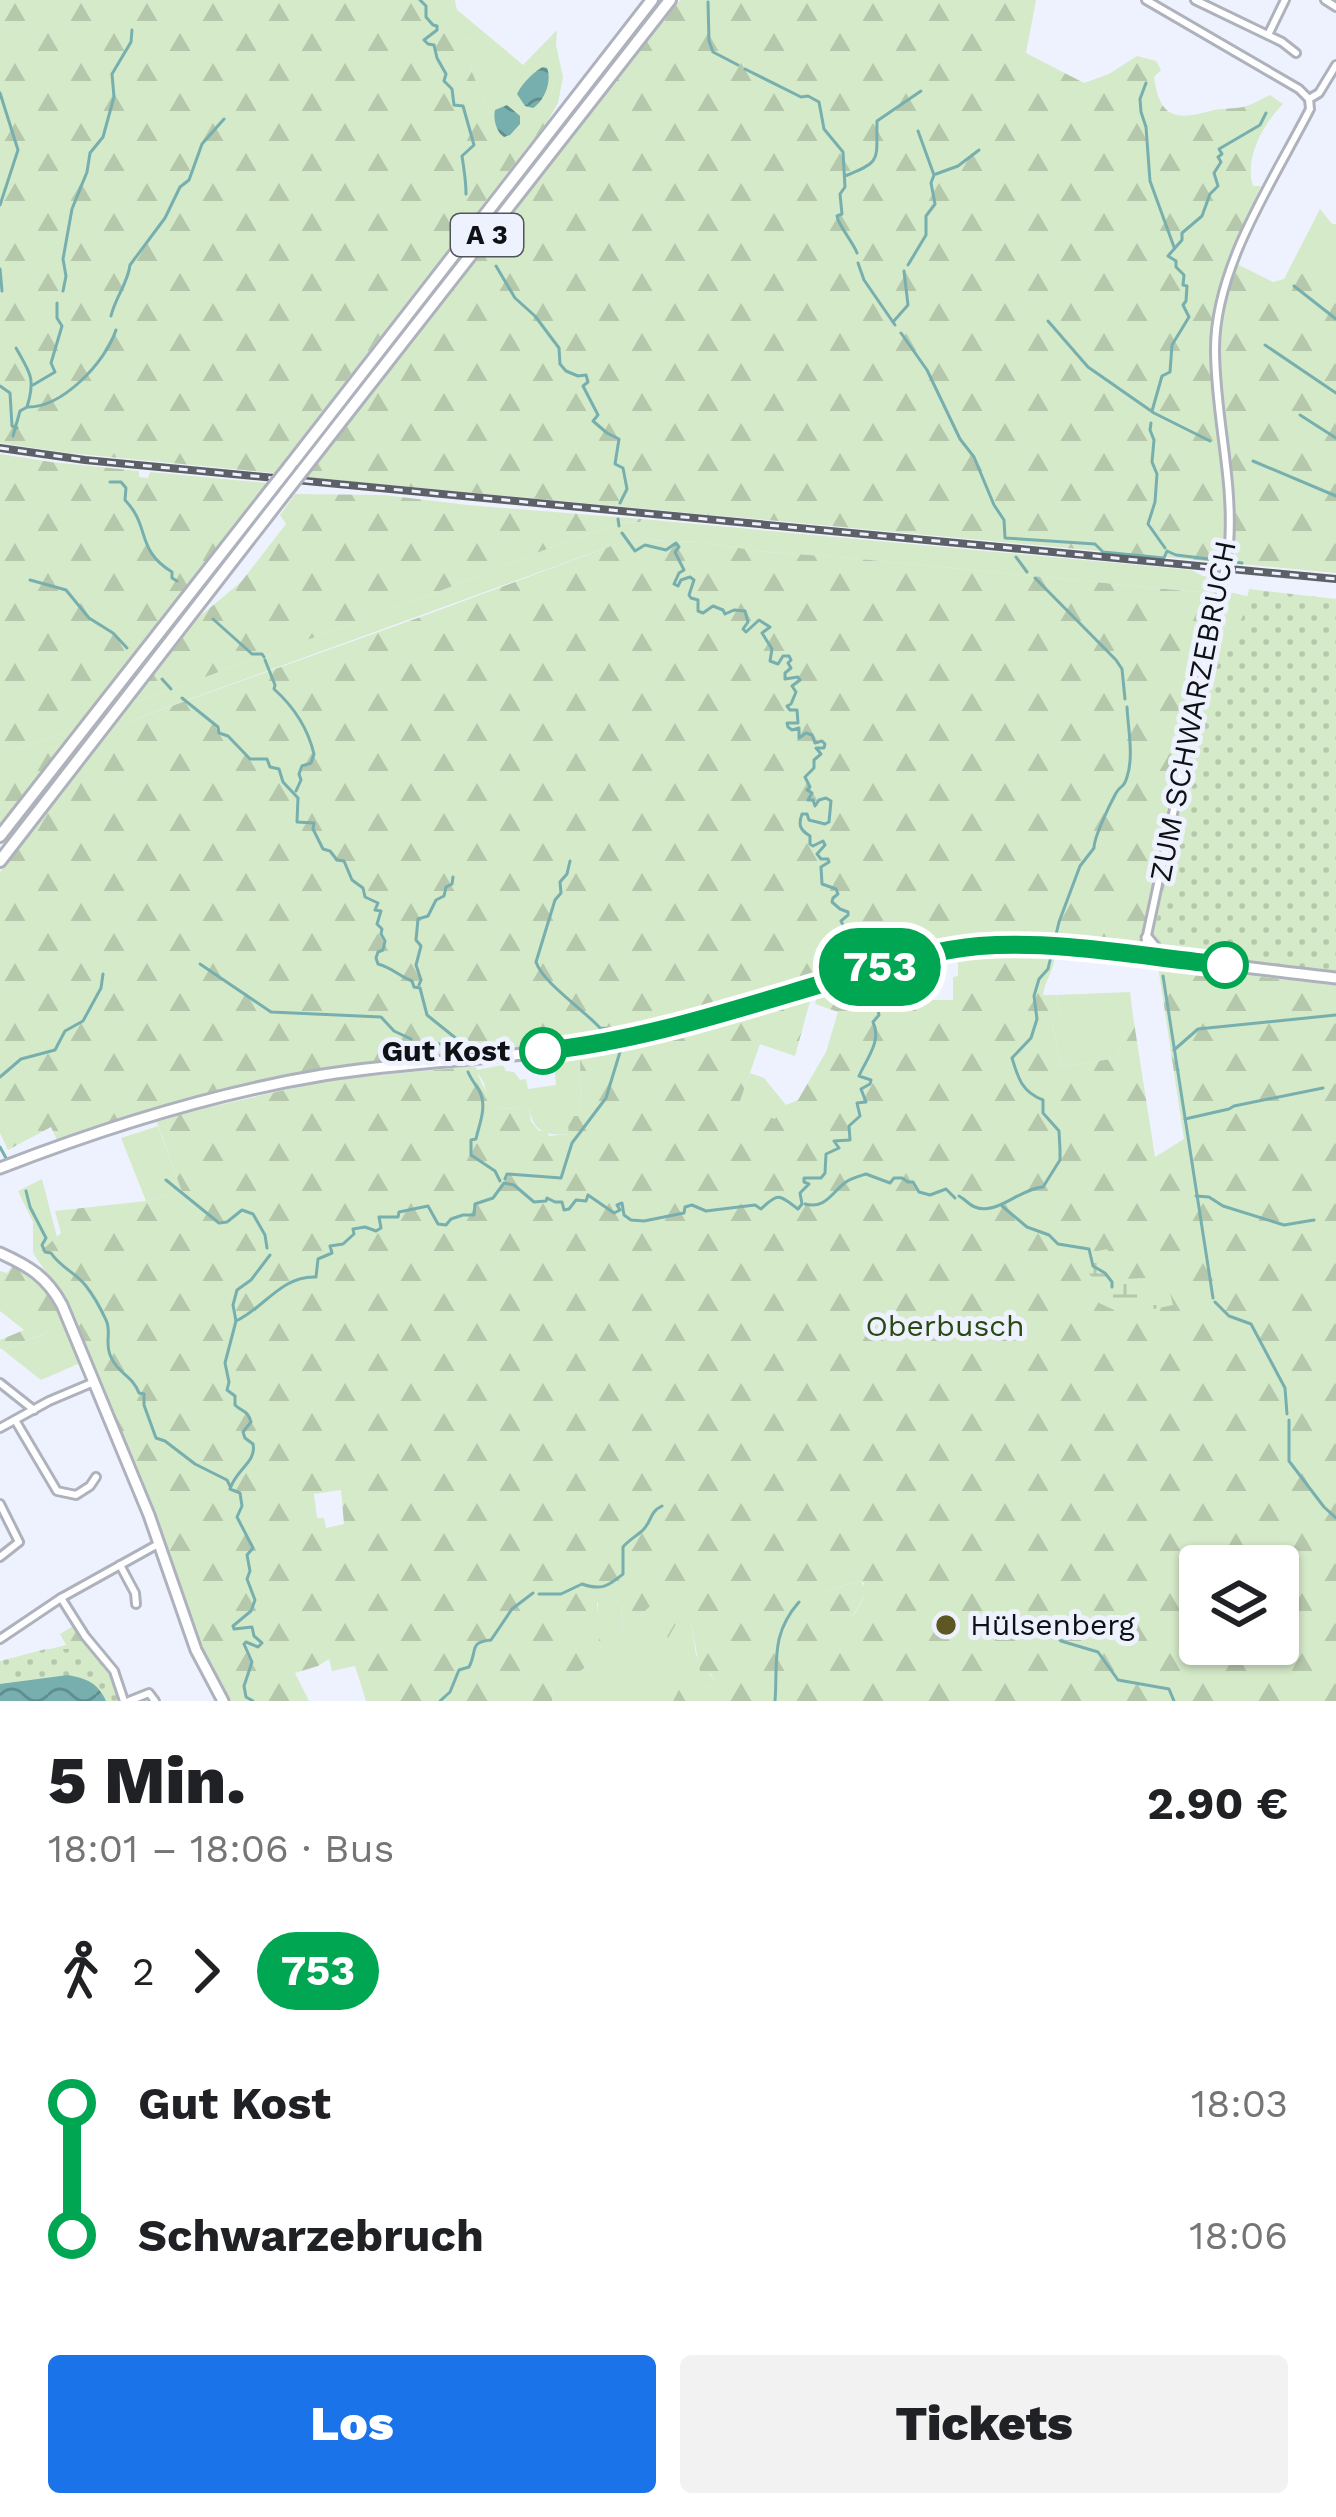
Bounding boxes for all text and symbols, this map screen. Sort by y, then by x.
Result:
road number: A 3 [451,214,523,256]
street label: ZUM SCHWARZEBRUCH [1142,537,1243,884]
line badge: 753 [811,928,949,1006]
text: 753 [843,942,917,991]
unlabelled marker [1203,943,1247,987]
marker: Gut Kost [521,1029,565,1073]
place label: Gut Kost [381,1033,510,1068]
park label: Oberbusch [865,1308,1025,1343]
map controls [1179,1545,1299,1665]
button: layers [1179,1545,1299,1665]
place label: Hülsenberg [970,1607,1135,1642]
marker: Hülsenberg [933,1612,959,1638]
text: 5 Min. [48,1742,246,1819]
text: 2.90 € [1147,1777,1288,1830]
text: 18:01 – 18:06 · Bus [48,1826,394,1871]
icon: walk [48,1938,114,2004]
icon: forward [173,1938,239,2004]
text: 753 [281,1946,355,1995]
text: 2 [132,1949,155,1994]
text: Gut Kost [138,2077,331,2130]
text: 18:03 [1191,2081,1288,2126]
text: Schwarzebruch [138,2209,484,2262]
text: 18:06 [1189,2213,1288,2258]
button: Los [48,2355,656,2493]
button: Tickets [680,2355,1288,2493]

